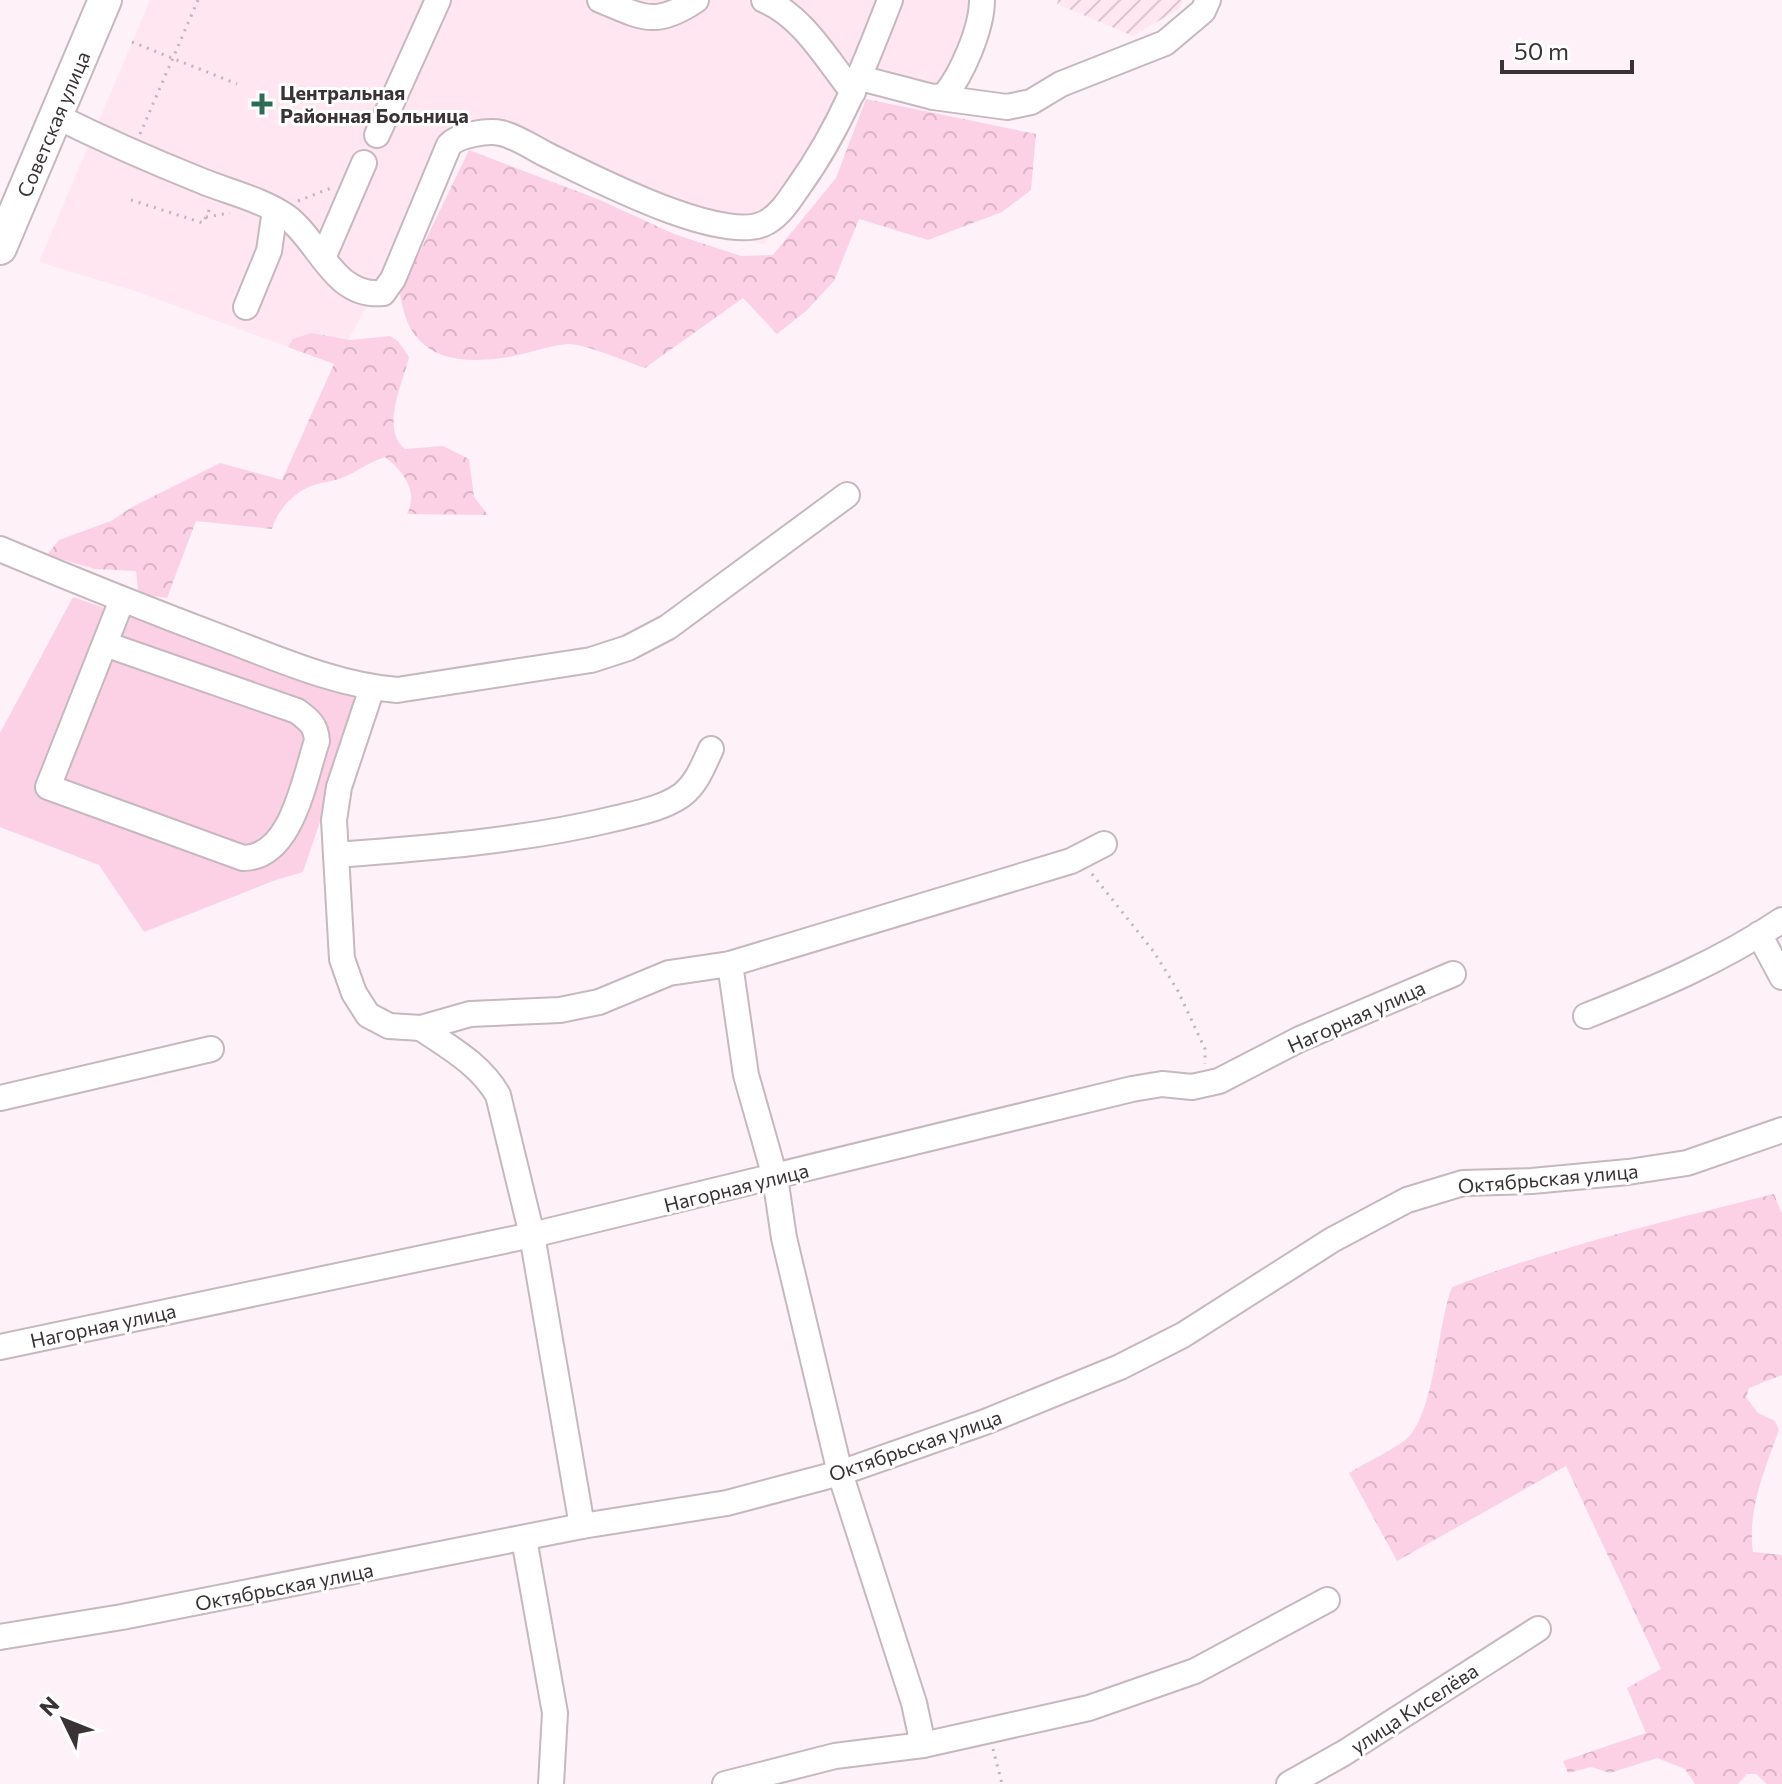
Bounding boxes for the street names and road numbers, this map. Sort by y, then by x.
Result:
street label: Советская улица [11,47,95,201]
street label: Нагорная улица [1283,975,1429,1057]
street label: Нагорная улица [661,1157,811,1217]
street label: Октябрьская улица [1457,1158,1639,1198]
street label: Нагорная улица [28,1298,178,1352]
street label: Октябрьская улица [825,1404,1005,1486]
street label: Октябрьская улица [193,1557,375,1615]
street label: улица Киселёва [1346,1658,1482,1758]

